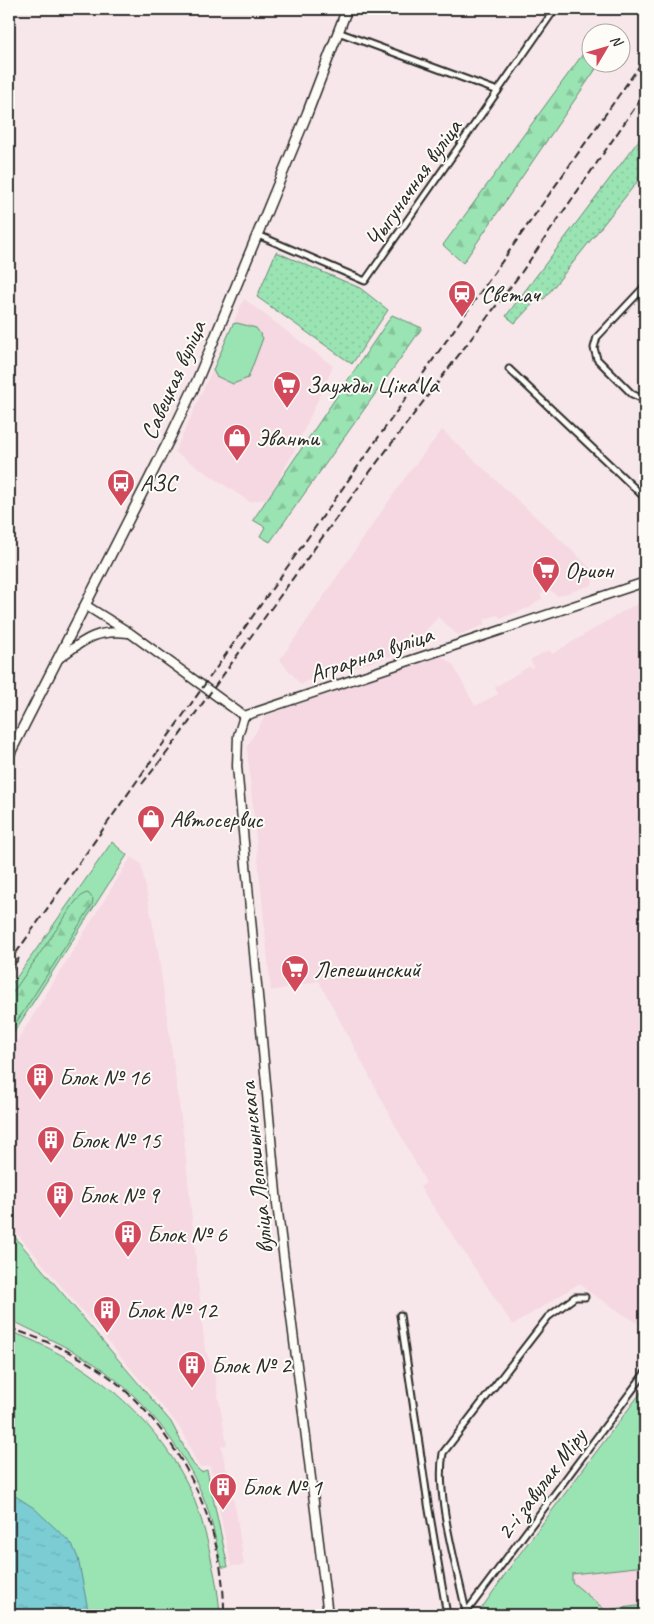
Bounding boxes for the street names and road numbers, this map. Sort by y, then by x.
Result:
street label: Чыгуначная вуліца [358,112,469,253]
street label: Савецкая вуліца [133,315,213,444]
street label: Аграрная вуліца [305,618,438,689]
street label: вуліца Лепяшынскага [232,1079,280,1255]
street label: 2-і завулак Міру [489,1421,595,1546]

